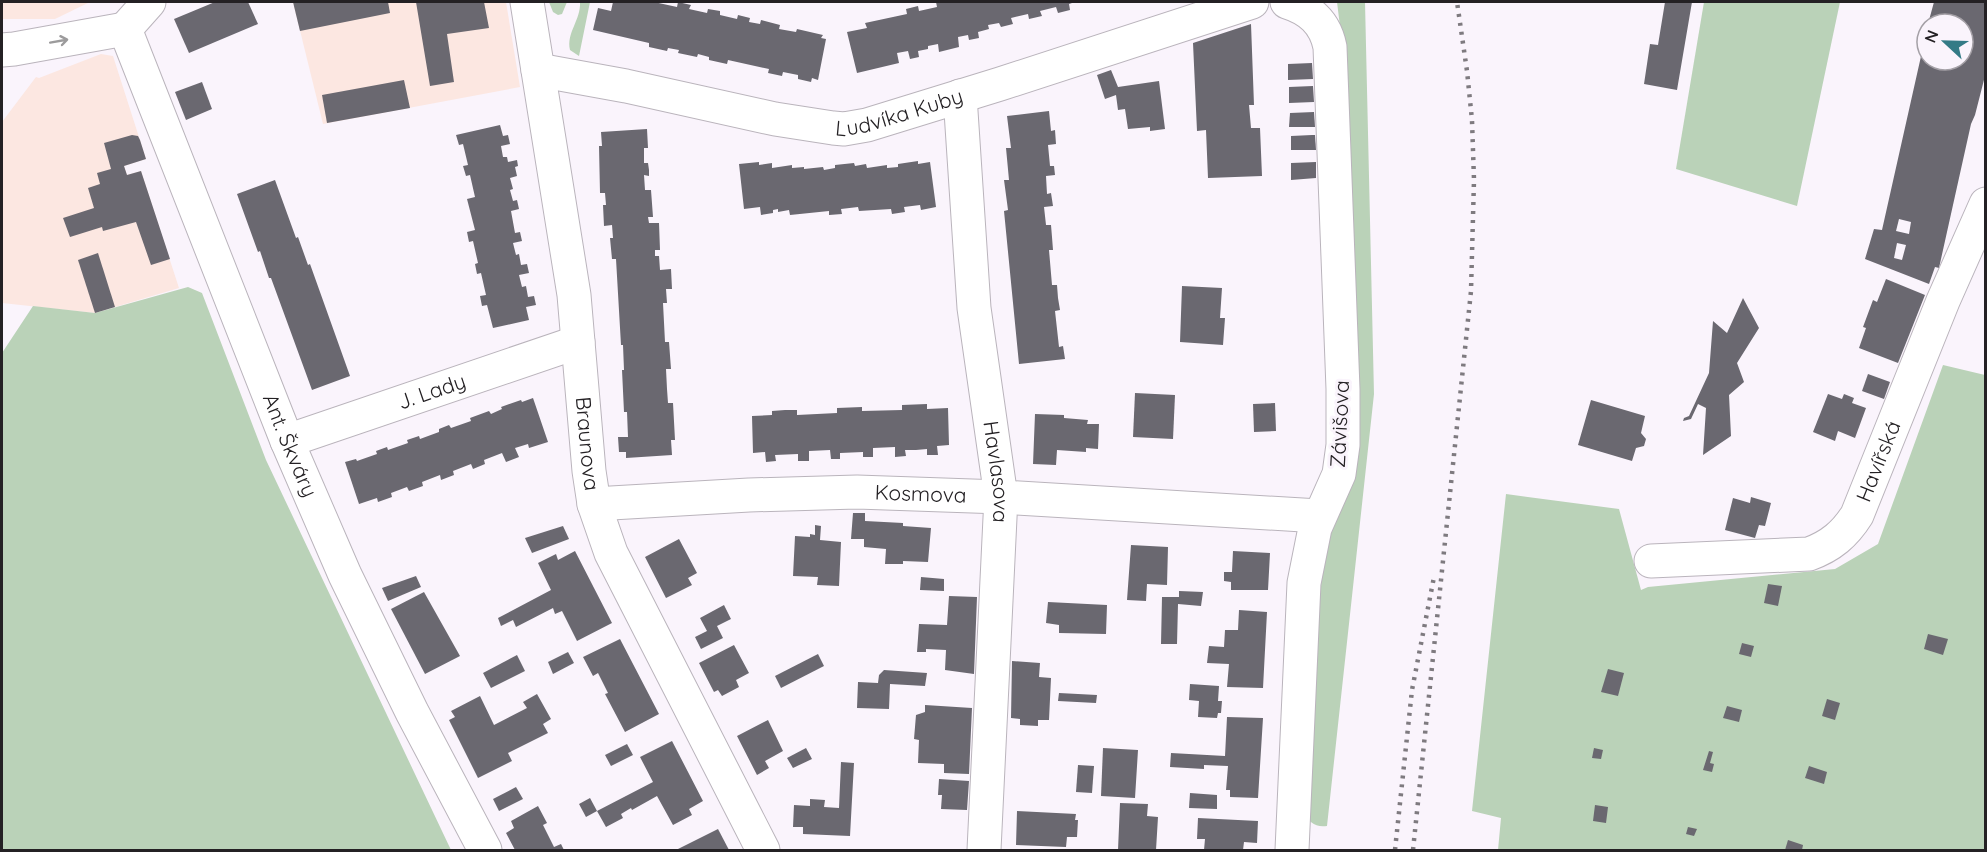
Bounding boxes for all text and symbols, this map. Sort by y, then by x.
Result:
north arrow [1915,12,1975,72]
text: N [1920,27,1943,46]
one-way arrow [49,35,69,46]
street label: Ludvíka Kuby [834,82,966,141]
street label: J. Lady [394,367,469,414]
street label: Závišova [1324,379,1354,468]
street label: Ant. Škváry [258,390,324,501]
street label: Braunova [571,395,606,492]
street label: Havířská [1850,417,1906,505]
street label: Havlasova [978,419,1015,524]
street label: Kosmova [874,479,967,508]

